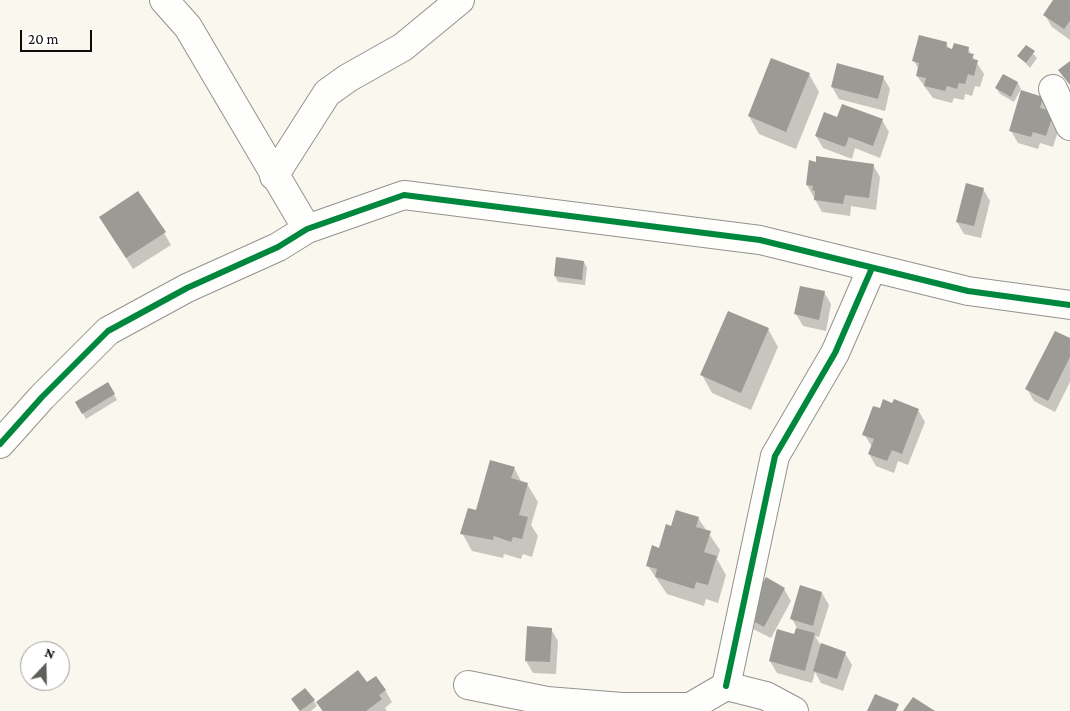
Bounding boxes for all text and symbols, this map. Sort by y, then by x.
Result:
scale bar [22,20,95,52]
text: 20 m [28,31,59,47]
north arrow [20,641,70,691]
text: N [43,644,57,662]

